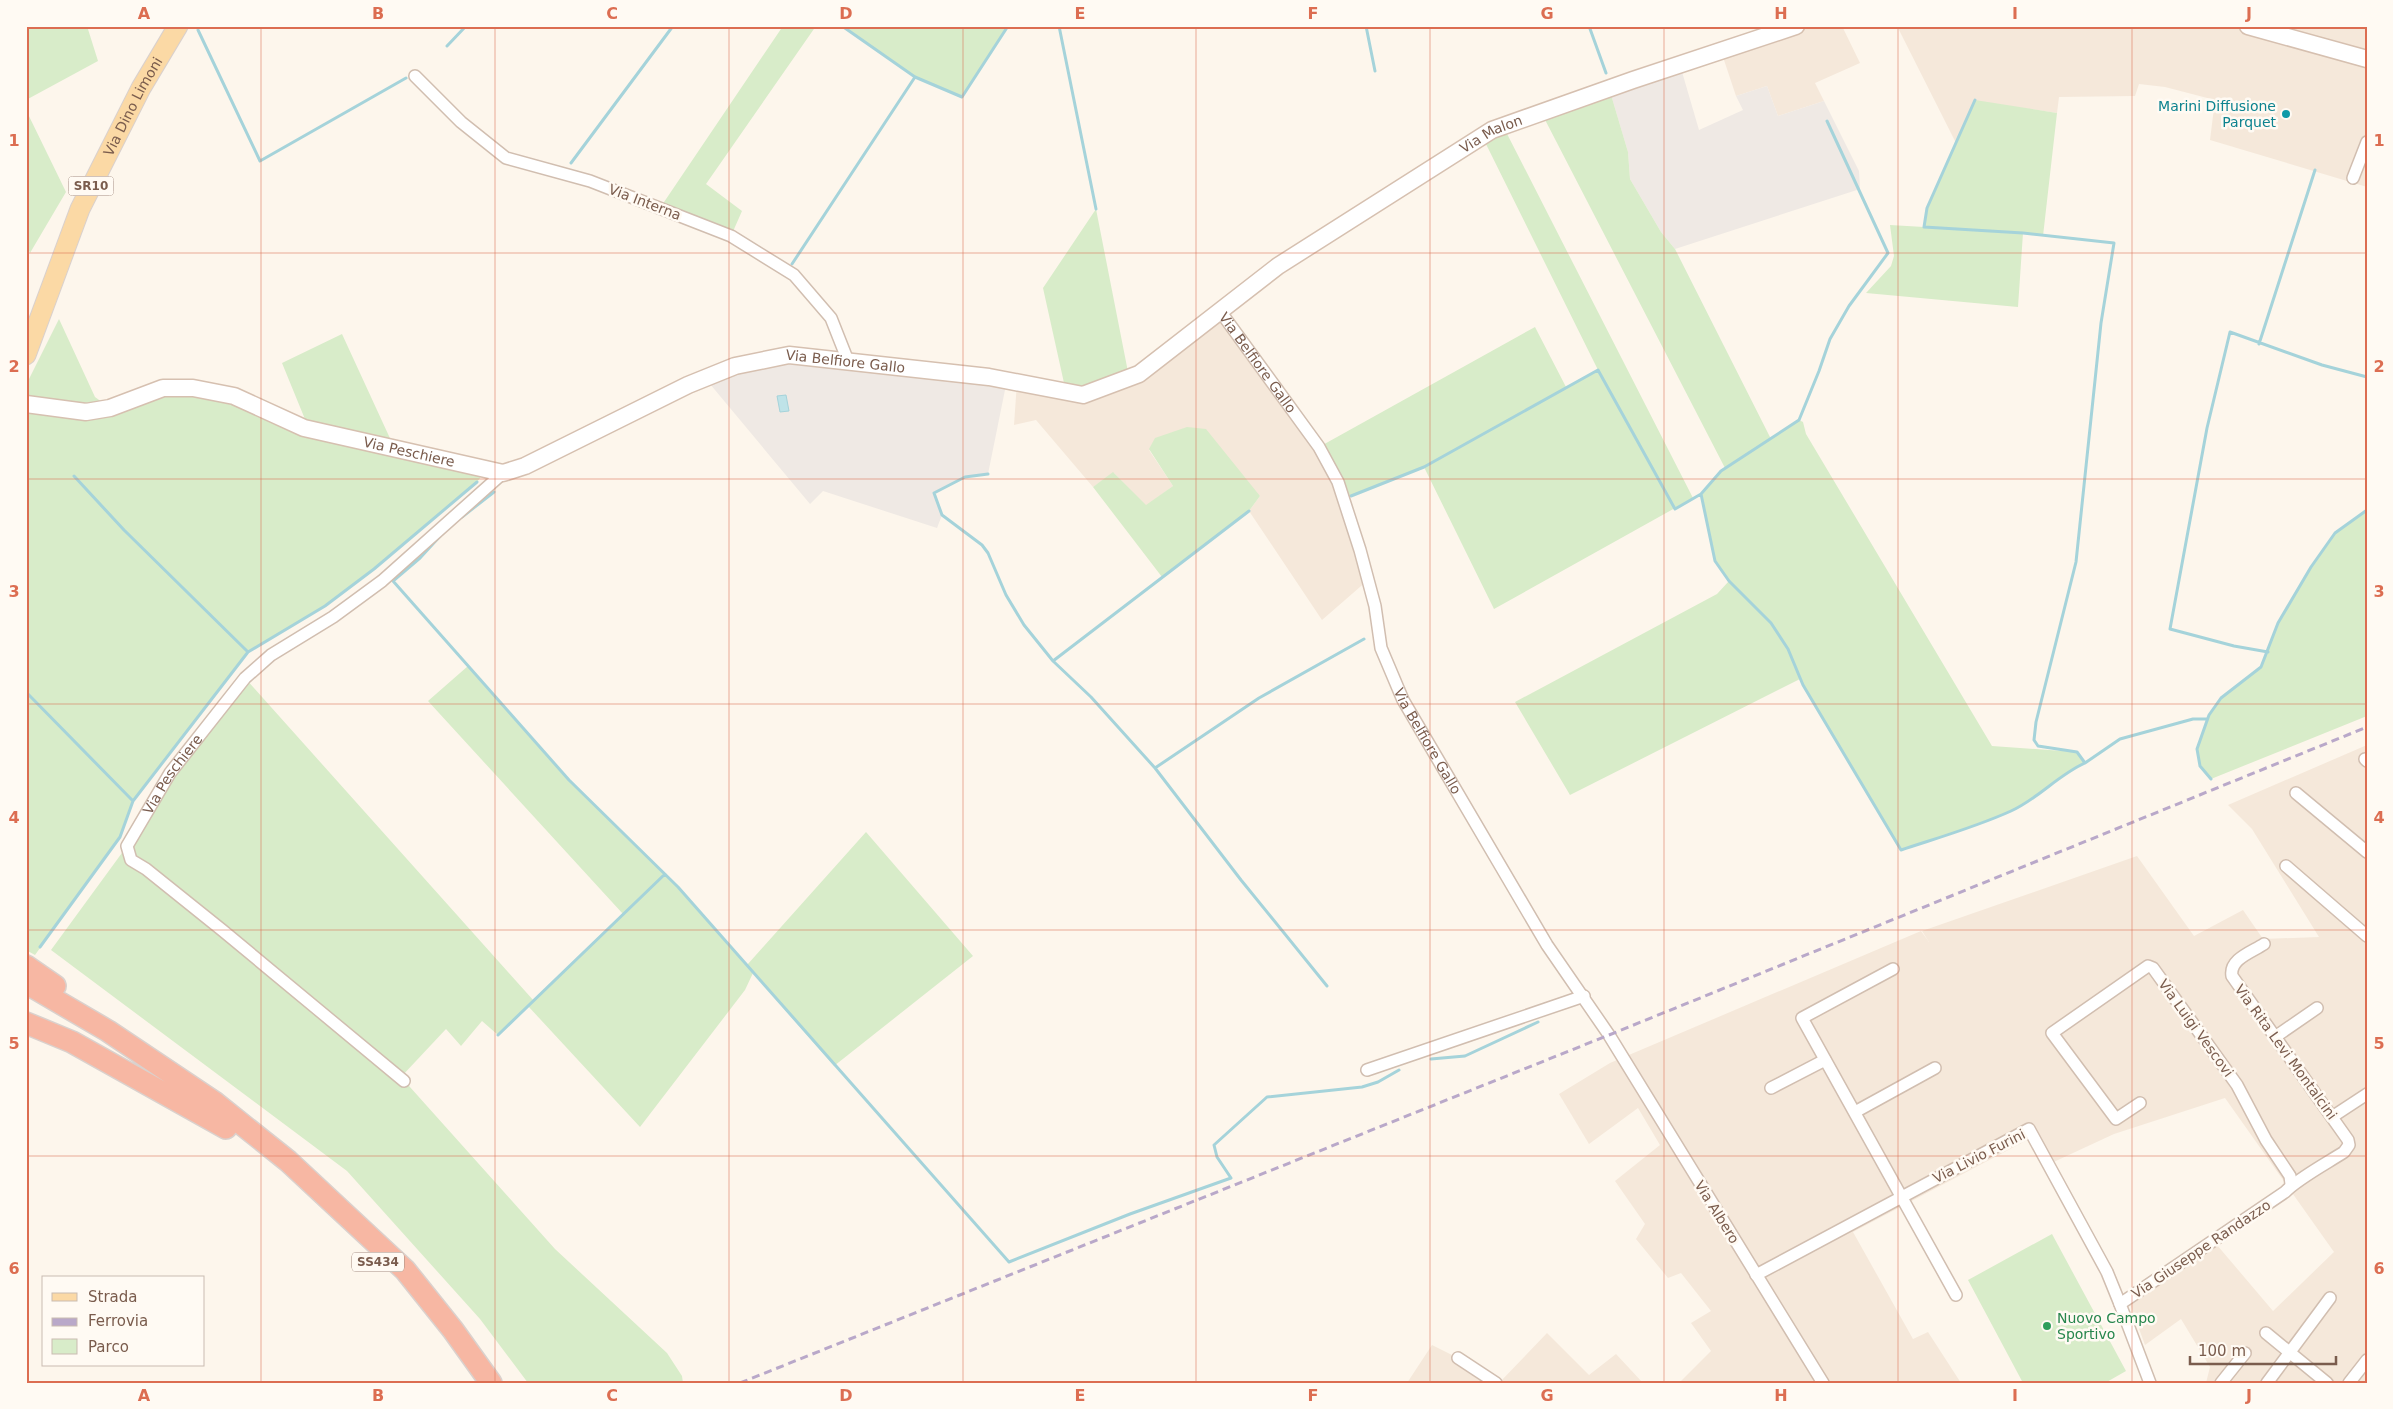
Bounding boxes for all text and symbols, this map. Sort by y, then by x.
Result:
text: A [138,4,151,23]
text: B [372,4,384,23]
text: C [606,4,618,23]
text: D [839,4,853,23]
text: E [1075,4,1085,23]
text: F [1308,4,1318,23]
text: G [1540,4,1554,23]
text: H [1774,4,1788,23]
text: I [2012,4,2018,23]
text: J [2245,4,2252,23]
street label: Via Dino Limoni [100,54,166,158]
place label: Marini Diffusione Parquet [2158,98,2277,130]
marker: Marini Diffusione Parquet [2280,108,2292,120]
street label: Via Malon [1457,112,1524,156]
text: 1 [8,131,20,150]
text: 1 [2373,131,2385,150]
road number: SR10 [68,177,114,196]
street label: Via Interna [607,181,683,223]
street label: Via Belfiore Gallo [1216,309,1299,416]
street label: Via Belfiore Gallo [785,347,906,376]
text: 2 [8,357,20,376]
text: 2 [2373,357,2385,376]
street label: Via Peschiere [362,434,456,470]
text: 3 [8,582,20,601]
text: 3 [2373,582,2385,601]
street label: Via Belfiore Gallo [1391,685,1464,797]
street label: Via Peschiere [140,731,205,817]
text: 4 [8,808,20,827]
text: 4 [2373,808,2385,827]
street label: Via Luigi Vescovi [2155,976,2237,1080]
street label: Via Rita Levi Montalcini [2232,981,2340,1123]
text: 5 [8,1034,20,1053]
text: 5 [2373,1034,2385,1053]
street label: Via Livio Furini [1930,1126,2028,1186]
street label: Via Albero [1691,1178,1743,1246]
street label: Via Giuseppe Randazzo [2128,1196,2274,1302]
road number: SS434 [352,1252,404,1272]
text: 6 [8,1259,20,1278]
text: 6 [2373,1259,2385,1278]
legend [42,1276,205,1366]
text: Strada [88,1288,137,1306]
place label: Nuovo Campo Sportivo [2057,1310,2156,1342]
text: Ferrovia [88,1312,148,1330]
marker: Nuovo Campo Sportivo [2041,1320,2053,1332]
scale bar [2190,1334,2337,1366]
text: Parco [88,1338,129,1356]
text: 100 m [2198,1342,2246,1360]
text: A [138,1386,151,1405]
text: B [372,1386,384,1405]
text: C [606,1386,618,1405]
text: D [839,1386,853,1405]
text: E [1075,1386,1085,1405]
text: F [1308,1386,1318,1405]
text: G [1540,1386,1554,1405]
text: H [1774,1386,1788,1405]
text: I [2012,1386,2018,1405]
text: J [2245,1386,2252,1405]

